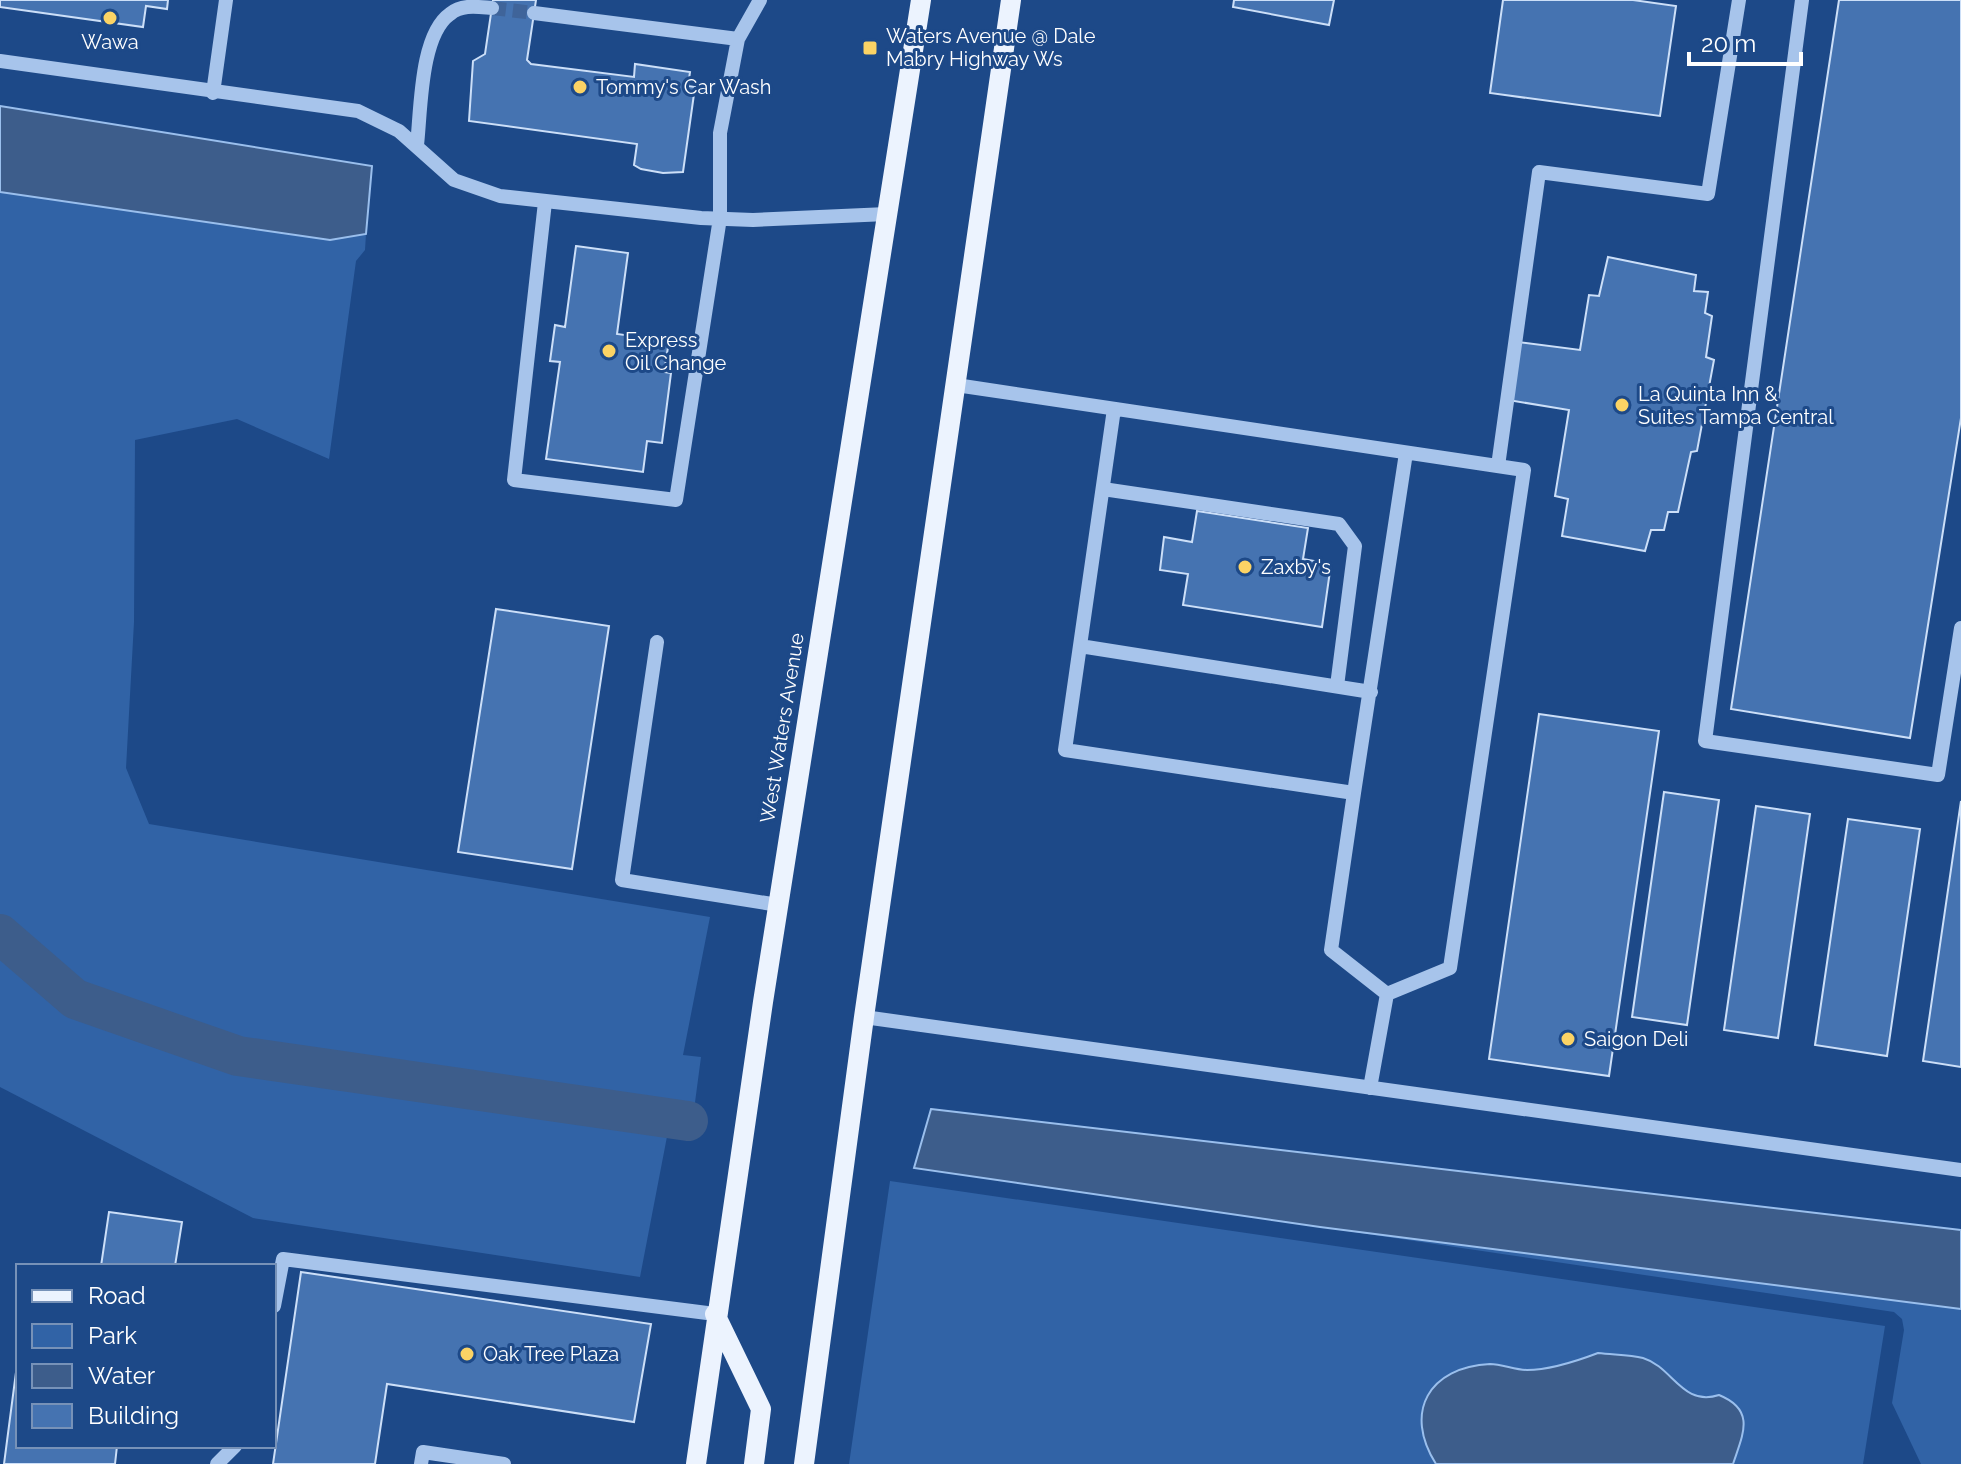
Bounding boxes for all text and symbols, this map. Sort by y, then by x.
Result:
marker: Wawa [101,9,119,27]
scale bar [1689,16,1801,66]
place label: Waters Avenue @ Dale Mabry Highway Ws [886,24,1096,71]
text: 20 m [1701,29,1756,58]
place label: Wawa [81,30,139,54]
marker: Waters Avenue @ Dale Mabry Highway Ws [861,39,879,57]
place label: Tommy's Car Wash [596,75,771,99]
marker: Tommy's Car Wash [571,78,589,96]
place label: Express Oil Change [625,328,727,375]
marker: Express Oil Change [600,342,618,360]
place label: La Quinta Inn & Suites Tampa Central [1638,382,1834,429]
marker: La Quinta Inn & Suites Tampa Central [1613,396,1631,414]
place label: Zaxby's [1261,555,1331,579]
marker: Zaxby's [1236,558,1254,576]
street label: West Waters Avenue [755,631,809,825]
place label: Saigon Deli [1584,1027,1688,1051]
marker: Saigon Deli [1559,1030,1577,1048]
legend [16,1264,276,1448]
text: Road [88,1281,146,1310]
text: Park [88,1321,137,1350]
place label: Oak Tree Plaza [483,1342,619,1366]
marker: Oak Tree Plaza [458,1345,476,1363]
text: Water [88,1361,156,1390]
text: Building [88,1401,179,1430]

